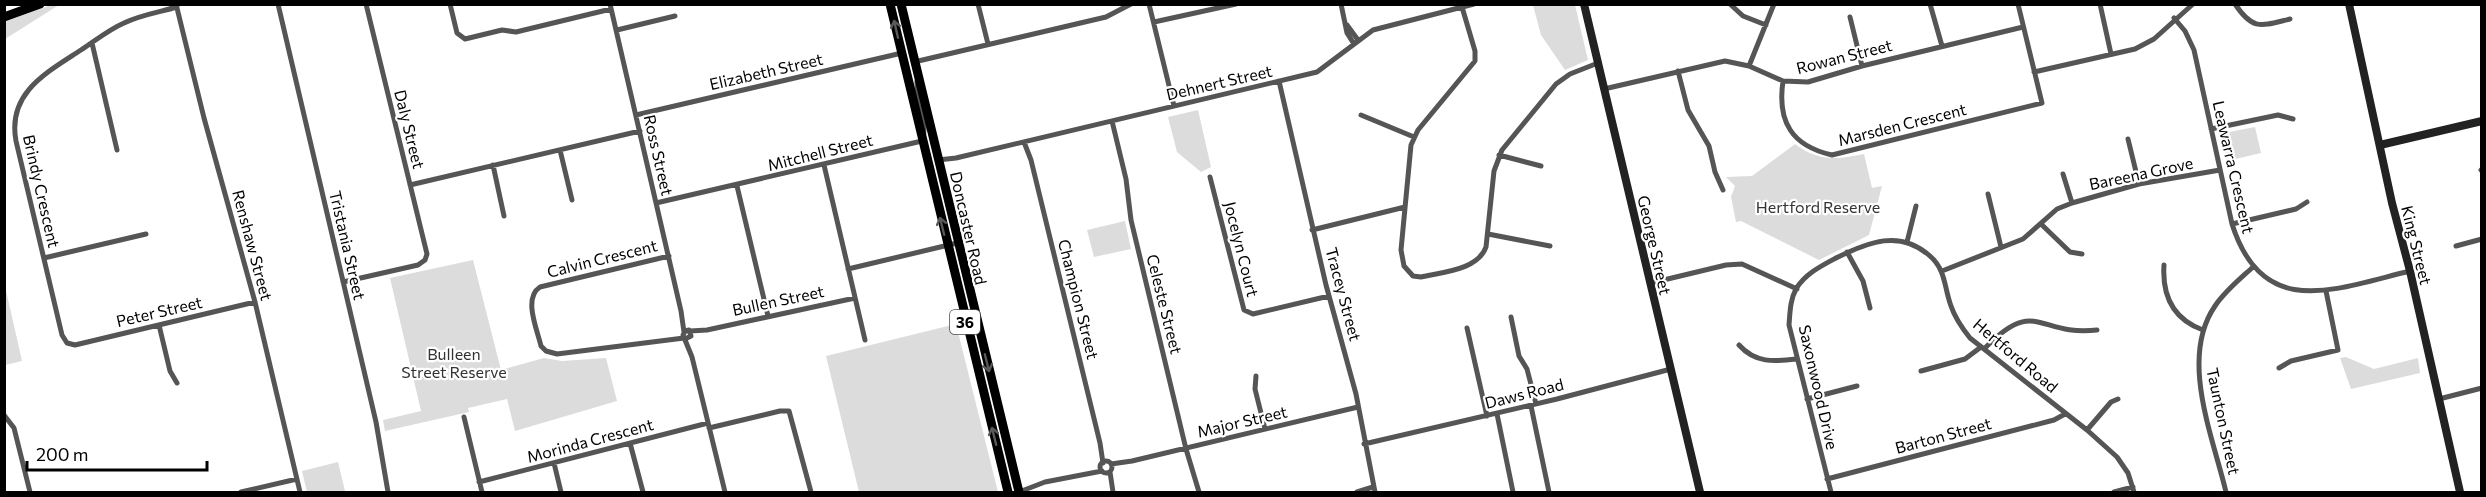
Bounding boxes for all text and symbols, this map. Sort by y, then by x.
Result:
one-way arrow [889,20,901,39]
street label: Rowan Street [1794,35,1894,77]
street label: Elizabeth Street [707,49,825,93]
street label: Dehnert Street [1164,60,1274,103]
street label: Daly Street [391,88,429,171]
street label: Marsden Crescent [1836,99,1969,149]
street label: Leawarra Crescent [2209,99,2259,236]
street label: Ross Street [640,113,678,198]
street label: Mitchell Street [765,130,875,174]
street label: Brindy Crescent [20,133,64,250]
street label: Bareena Grove [2087,153,2195,193]
street label: Doncaster Road [947,169,991,287]
street label: Renshaw Street [229,188,277,303]
street label: Tristania Street [326,189,370,302]
street label: George Street [1634,193,1676,297]
park label: Hertford Reserve [1756,197,1880,216]
street label: Jocelyn Court [1221,199,1263,299]
street label: King Street [2398,203,2436,287]
one-way arrow [936,217,948,236]
street label: Calvin Crescent [545,235,659,281]
street label: Champion Street [1055,237,1103,361]
street label: Tracey Street [1322,245,1366,343]
street label: Celeste Street [1143,252,1187,356]
street label: Bullen Street [730,281,826,319]
street label: Peter Street [114,292,204,330]
road number: 36 [950,310,980,334]
street label: Hertford Road [1970,314,2062,396]
street label: Saxonwood Drive [1795,323,1843,451]
park label: Bulleen Street Reserve [401,344,507,381]
one-way arrow [981,353,993,372]
street label: Taunton Street [2203,366,2245,477]
street label: Daws Road [1483,374,1565,412]
street label: Major Street [1195,401,1289,441]
street label: Barton Street [1893,413,1993,457]
street label: Morinda Crescent [525,414,656,466]
one-way arrow [987,427,999,446]
scale bar [27,434,207,472]
text: 200 m [36,443,89,465]

